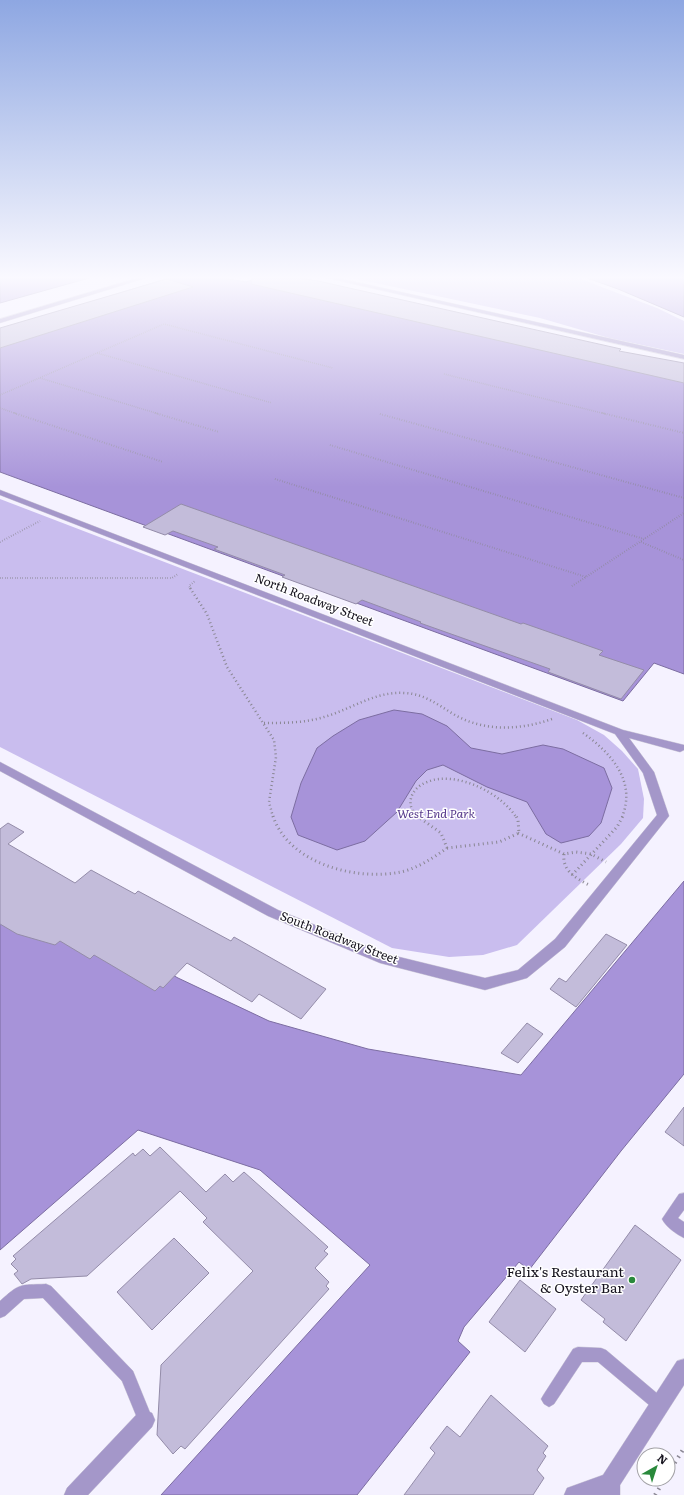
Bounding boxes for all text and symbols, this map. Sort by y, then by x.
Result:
street label: North Roadway Street [252,568,376,630]
park label: West End Park [397,804,475,822]
street label: South Roadway Street [278,906,401,968]
place label: Felix's Restaurant & Oyster Bar [507,1261,624,1297]
marker: Felix's Restaurant & Oyster Bar [627,1275,637,1285]
north arrow [636,1447,676,1487]
text: N [654,1449,672,1468]

